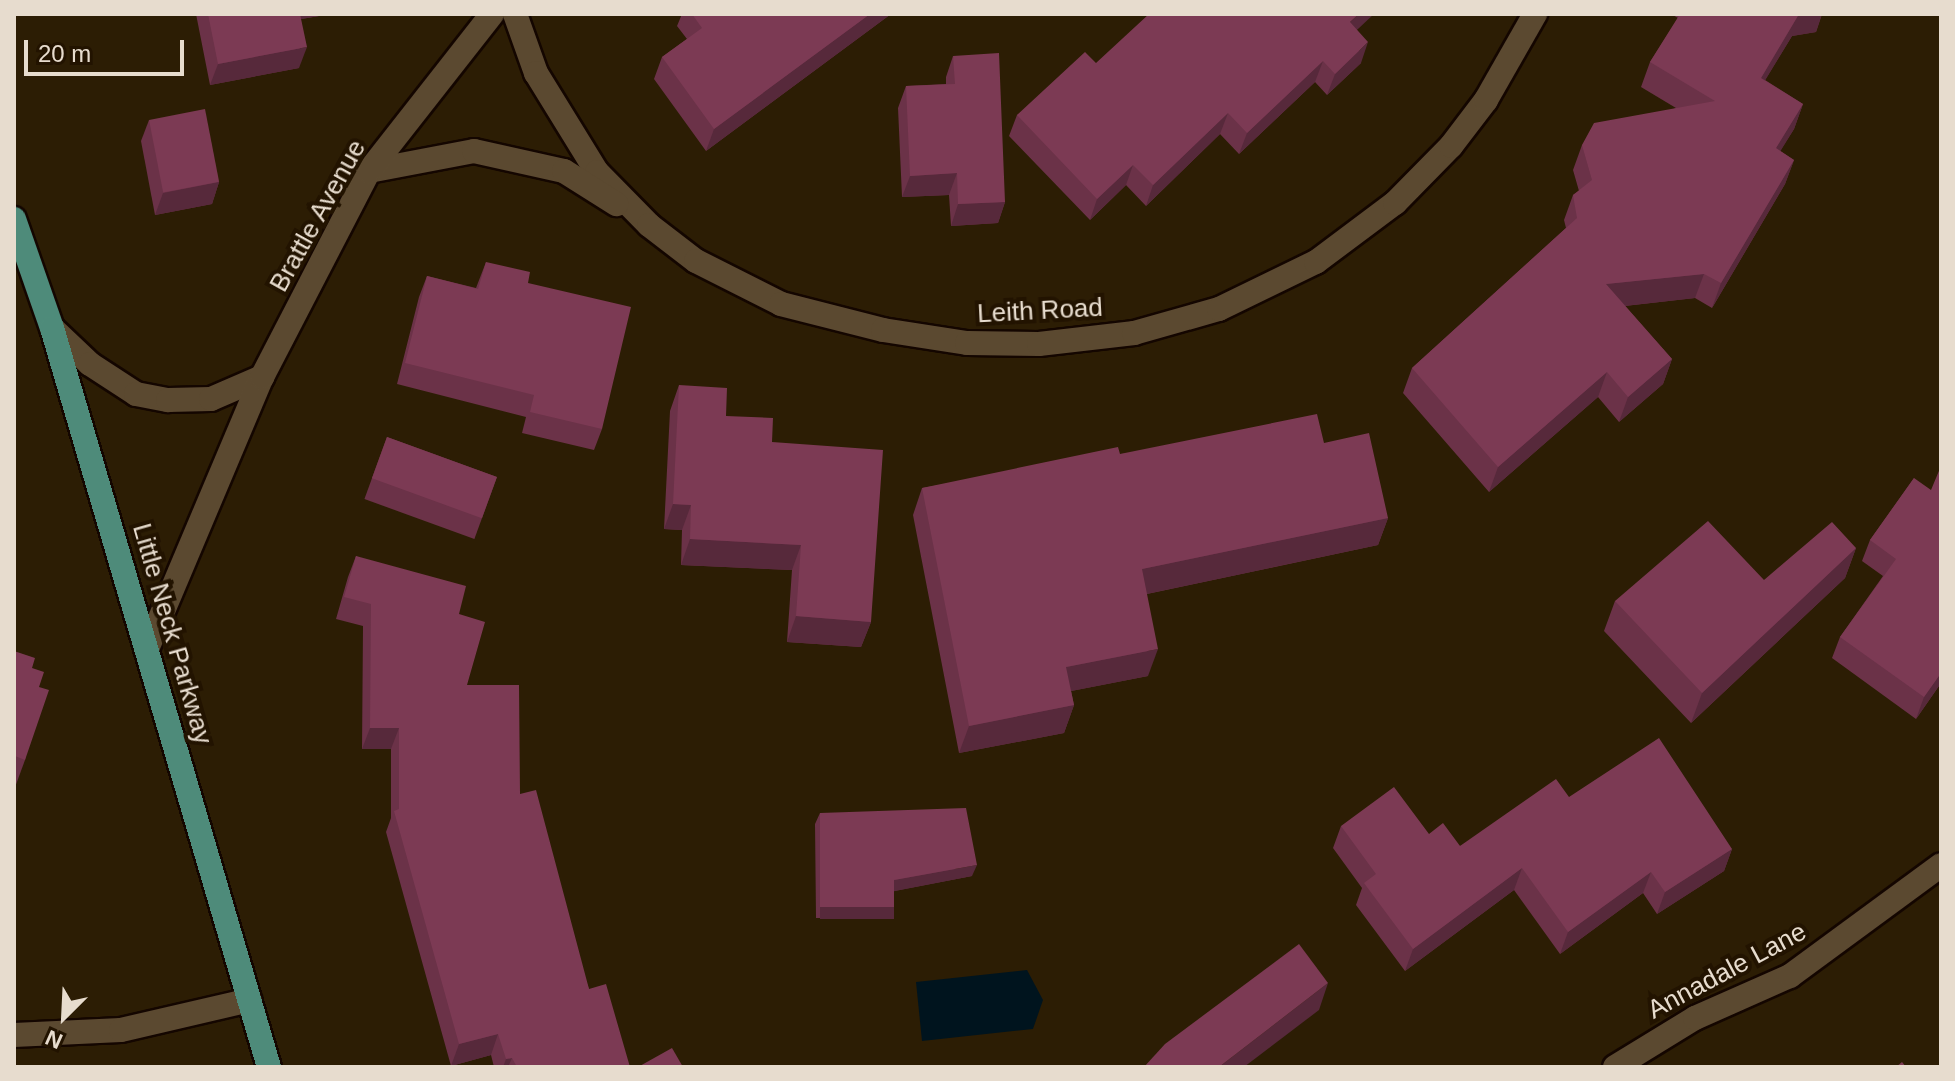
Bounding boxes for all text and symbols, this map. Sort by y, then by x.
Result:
scale bar [28,24,188,74]
text: 20 m [38,40,91,67]
street label: Brattle Avenue [263,134,373,298]
street label: Leith Road [976,292,1104,330]
street label: Little Neck Parkway [126,520,218,748]
street label: Annadale Lane [1642,916,1812,1026]
north arrow [24,977,104,1057]
text: N [42,1025,66,1054]

